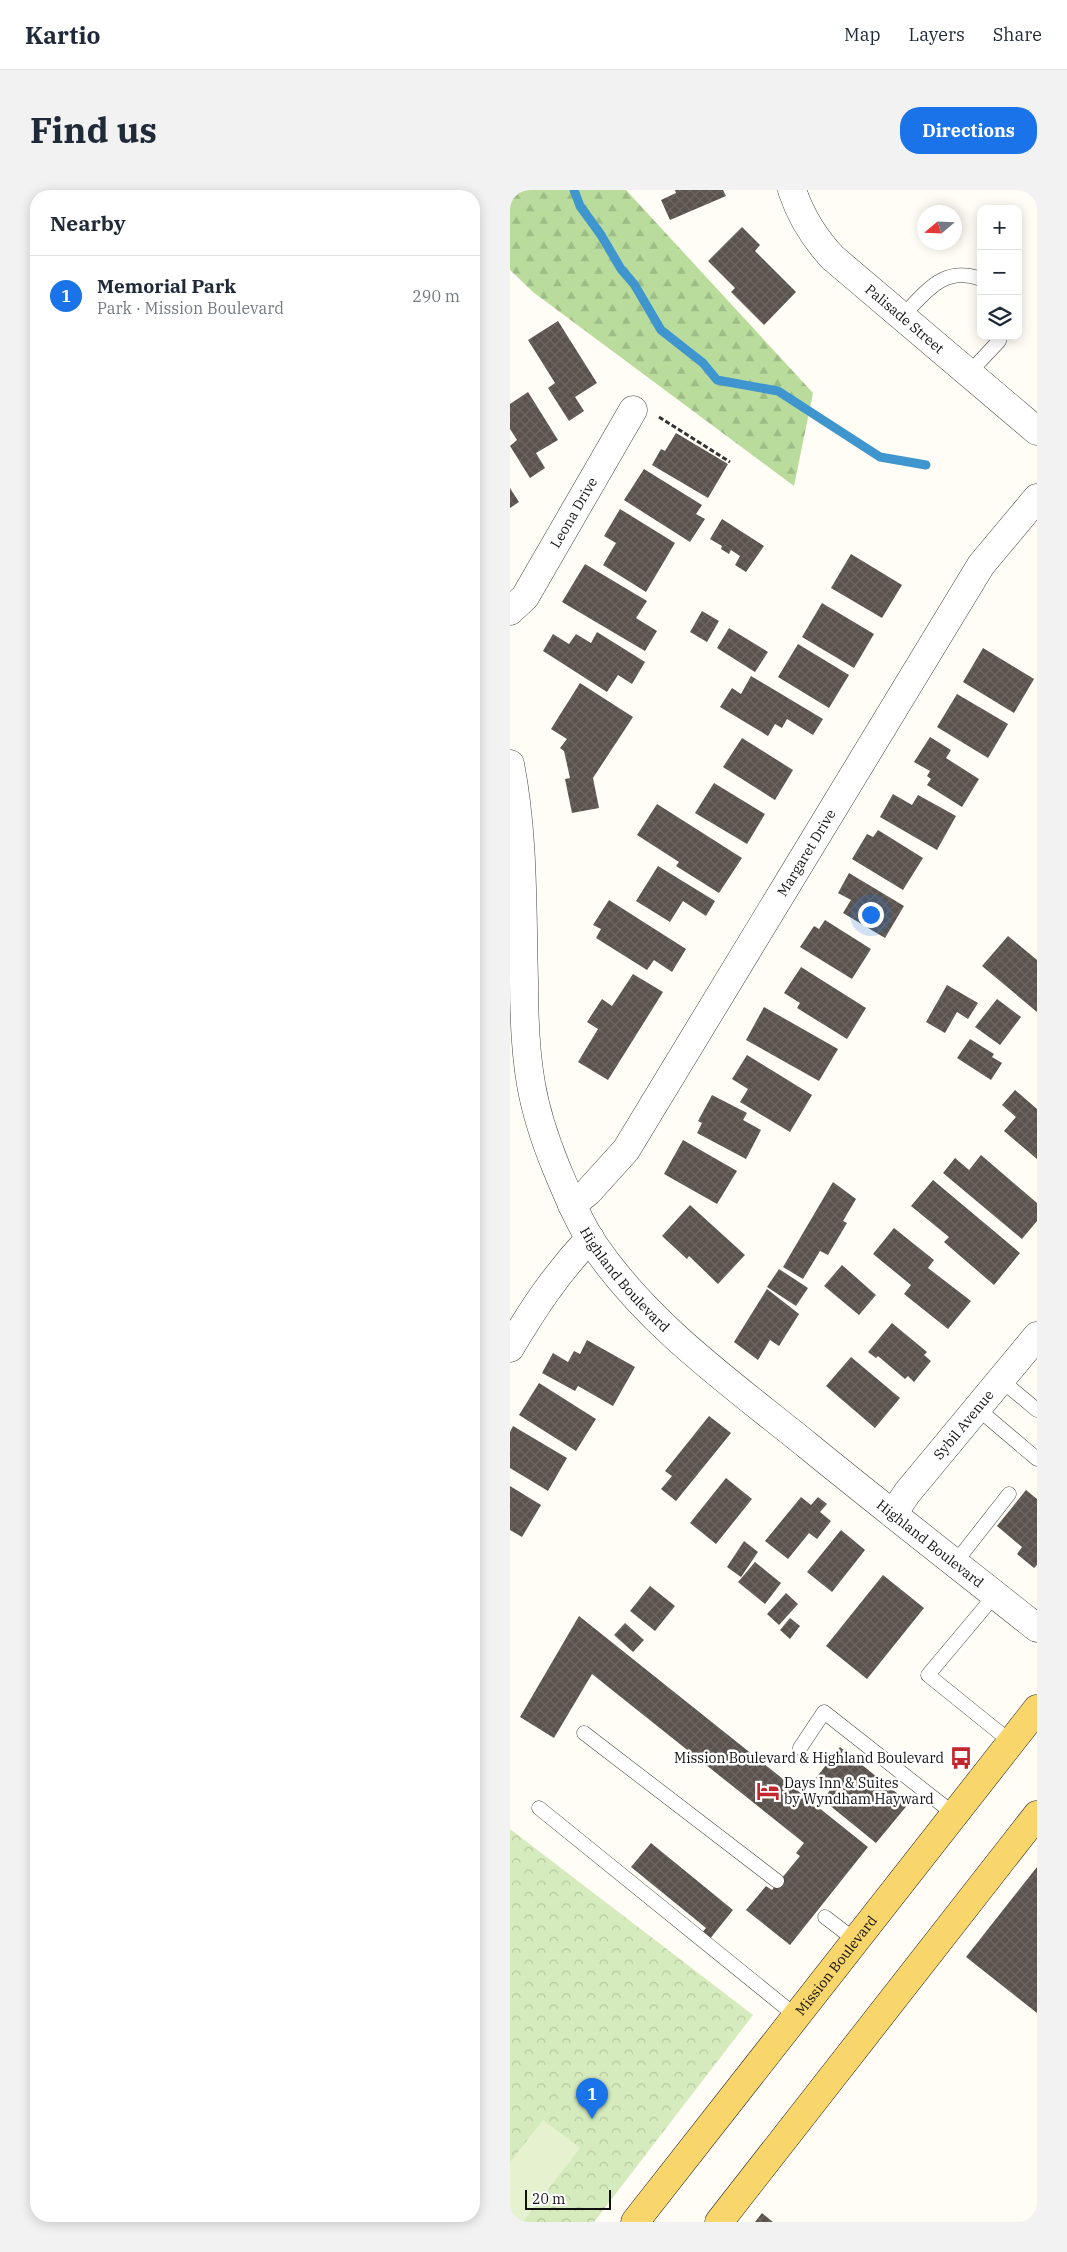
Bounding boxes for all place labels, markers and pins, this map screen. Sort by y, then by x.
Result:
bus stop icon: Mission Boulevard & Highland Boulevard [948,1745,974,1771]
place label: Mission Boulevard & Highland Boulevard [674,1749,944,1767]
place label: Days Inn & Suites by Wyndham Hayward [784,1774,934,1808]
hotel icon: Days Inn & Suites by Wyndham Hayward [755,1778,781,1804]
pin: 1 [576,2078,608,2119]

